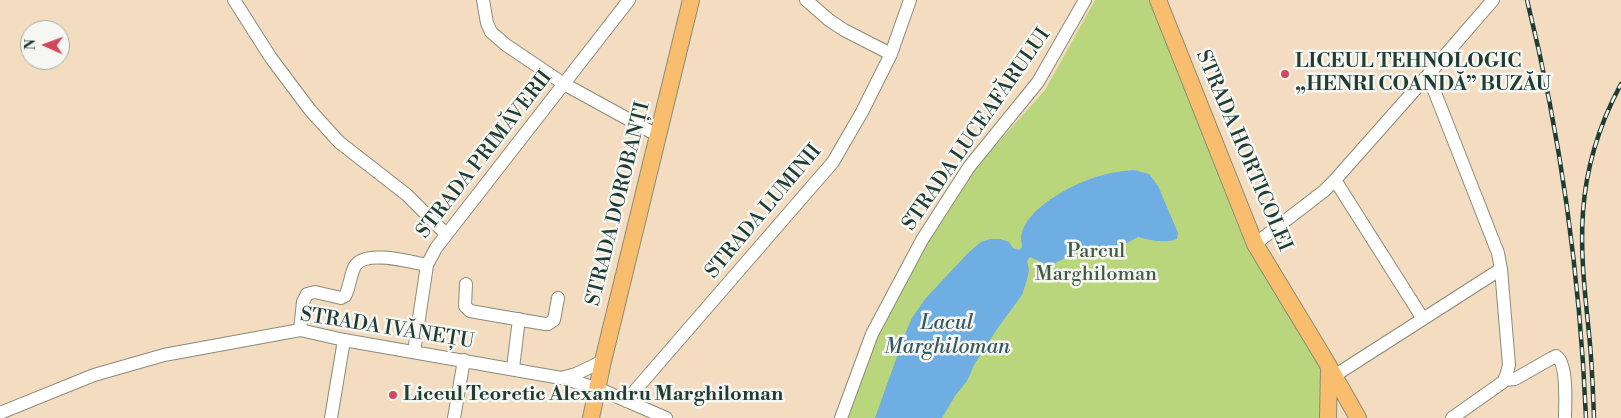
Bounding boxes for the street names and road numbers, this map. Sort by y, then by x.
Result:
street label: STRADA LUCEAFĂRULUI [898,24,1056,236]
street label: STRADA HORTICOLEI [1190,47,1296,255]
street label: STRADA PRIMĂVERII [412,66,558,244]
street label: STRADA DOROBANȚI [582,100,656,308]
street label: STRADA LUMINII [701,140,827,284]
street label: STRADA IVĂNEȚU [298,303,476,355]

